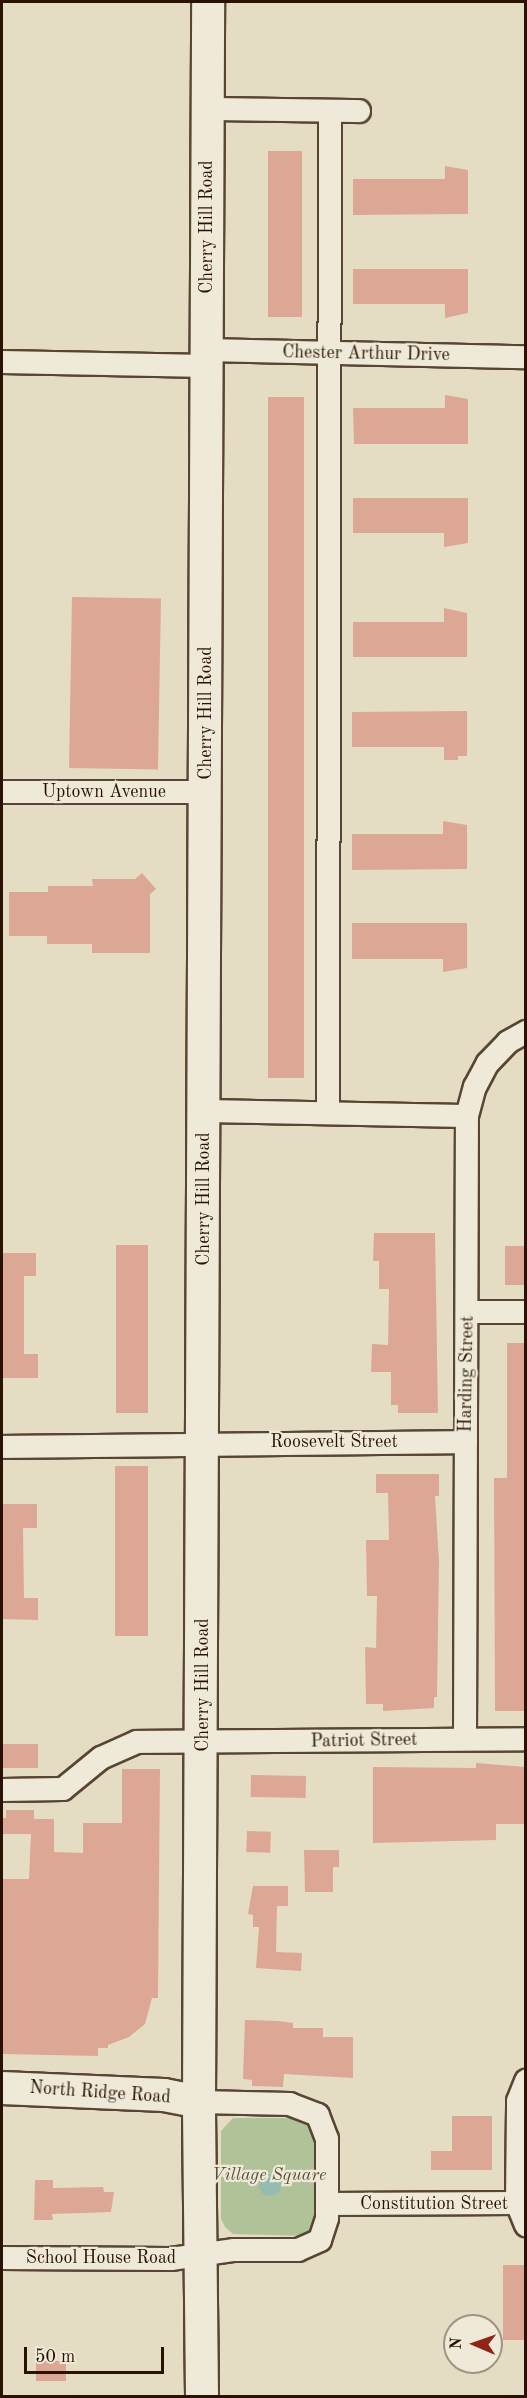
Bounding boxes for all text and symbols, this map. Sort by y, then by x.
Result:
street label: Cherry Hill Road [196,160,218,294]
street label: Chester Arthur Drive [282,342,450,366]
street label: Cherry Hill Road [195,646,217,780]
street label: Uptown Avenue [42,781,166,803]
street label: Cherry Hill Road [193,1132,215,1266]
street label: Harding Street [455,1315,479,1433]
street label: Roosevelt Street [270,1431,398,1453]
street label: Cherry Hill Road [192,1618,214,1752]
street label: Patriot Street [310,1729,418,1753]
street label: North Ridge Road [29,2077,171,2109]
park label: Village Square [212,2164,326,2186]
street label: Constitution Street [360,2193,508,2215]
street label: School House Road [26,2247,176,2269]
north arrow [443,2314,503,2374]
scale bar [27,2335,166,2373]
text: N [449,2337,465,2350]
text: 50 m [35,2348,75,2366]

